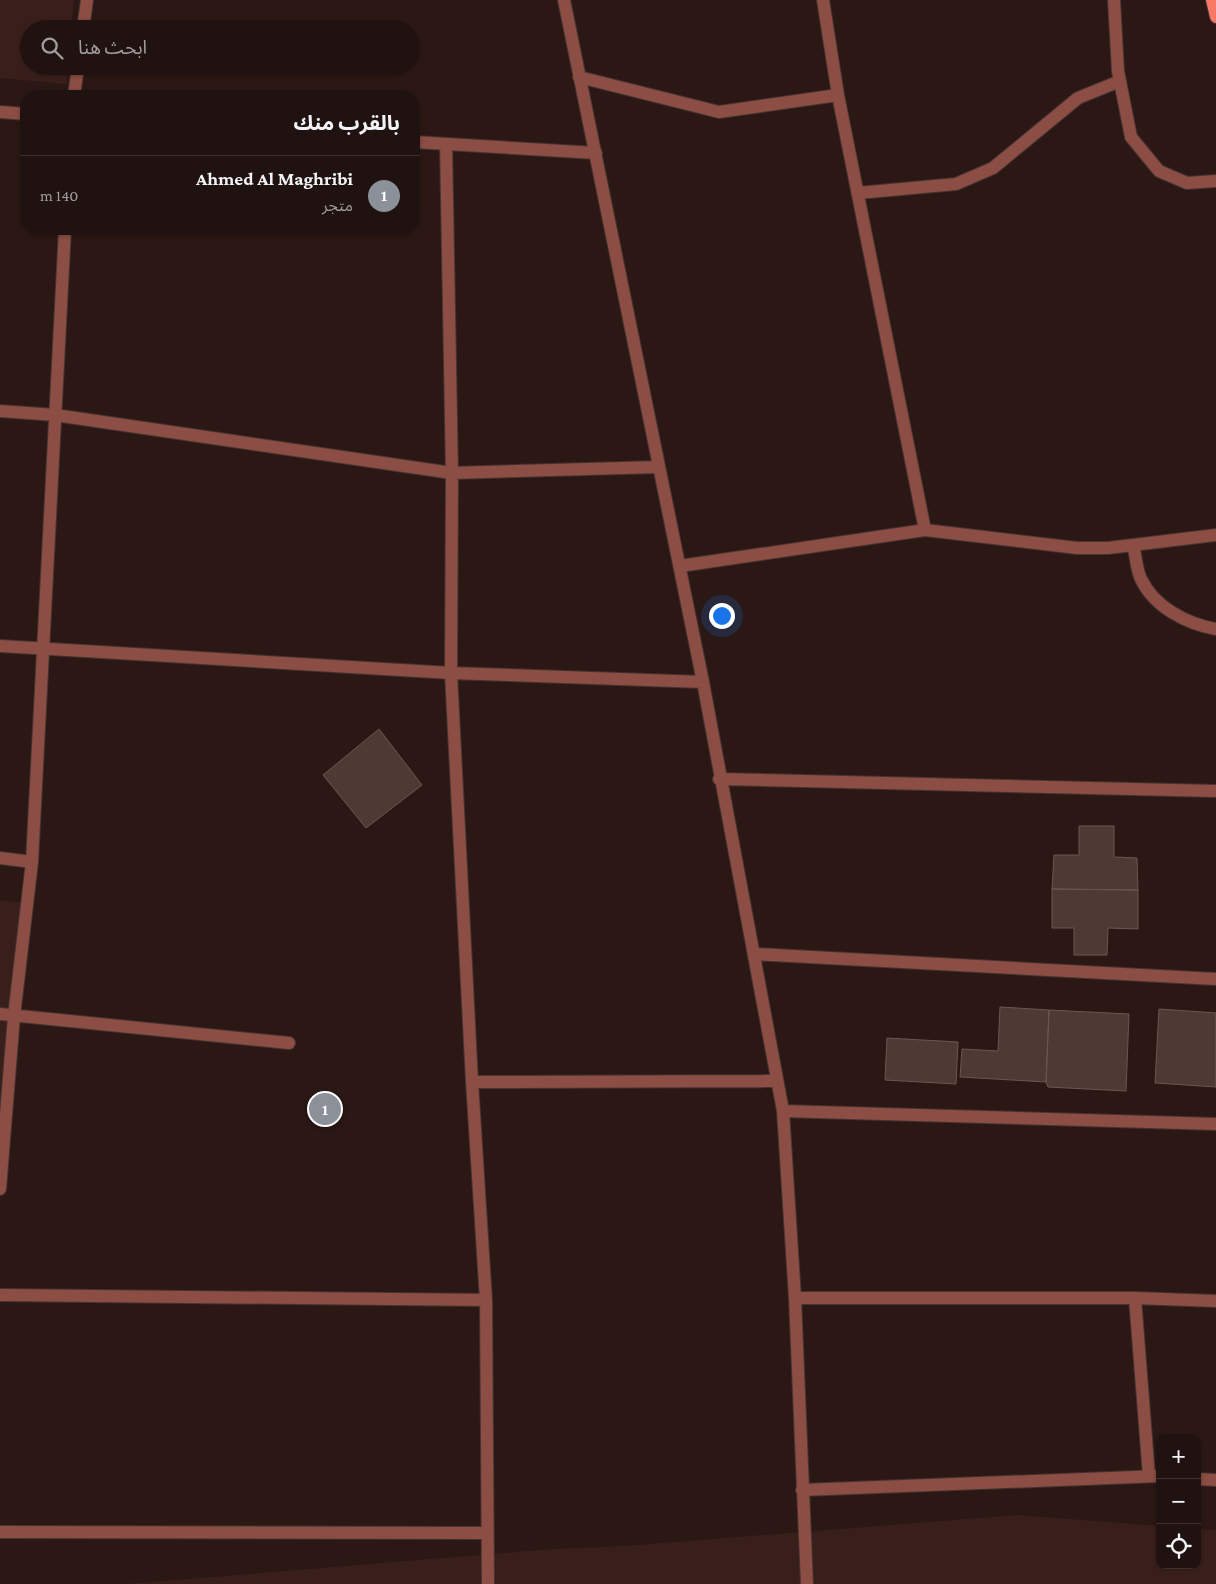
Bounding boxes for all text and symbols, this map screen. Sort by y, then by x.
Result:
search box [20,20,420,75]
icon: search [38,34,66,62]
text: ابحث هنا [78,37,147,58]
text: بالقرب منك [294,111,400,135]
text: Ahmed Al Maghribi [196,168,353,189]
text: 140 m [40,187,78,204]
text: 1 [381,187,387,204]
text: متجر [322,197,353,214]
your location [709,603,735,629]
pin: 1 [309,1090,341,1128]
map controls [1156,1434,1201,1569]
button: + [1156,1434,1201,1479]
button: − [1156,1479,1201,1524]
button: locate [1156,1524,1201,1569]

